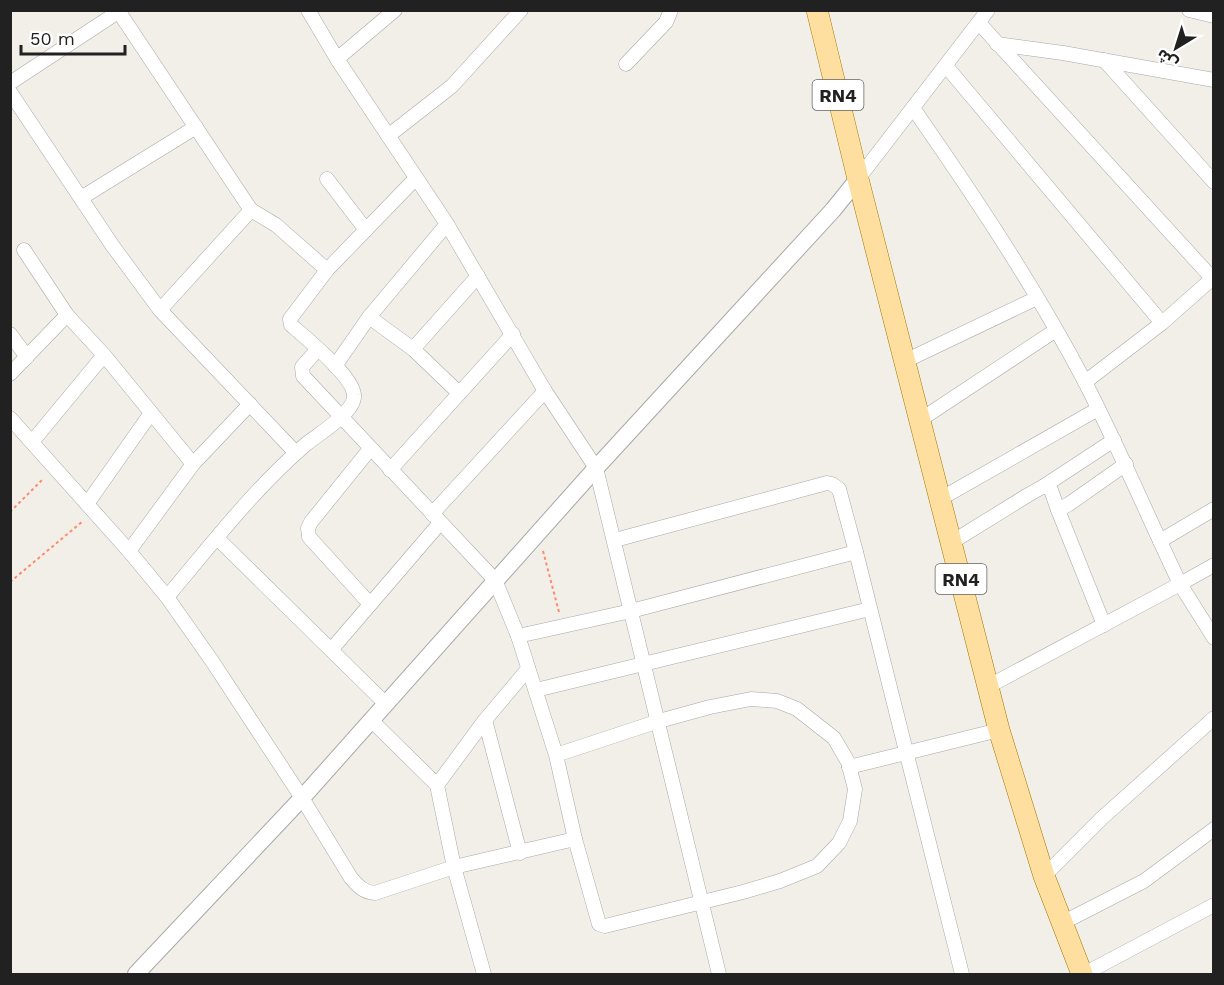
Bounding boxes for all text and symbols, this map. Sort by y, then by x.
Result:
scale bar [21,18,124,56]
north arrow [1146,18,1206,78]
text: 50 m [30,28,75,49]
text: ش [1153,45,1182,74]
road number: RN4 [812,80,864,110]
road number: RN4 [936,564,986,594]

